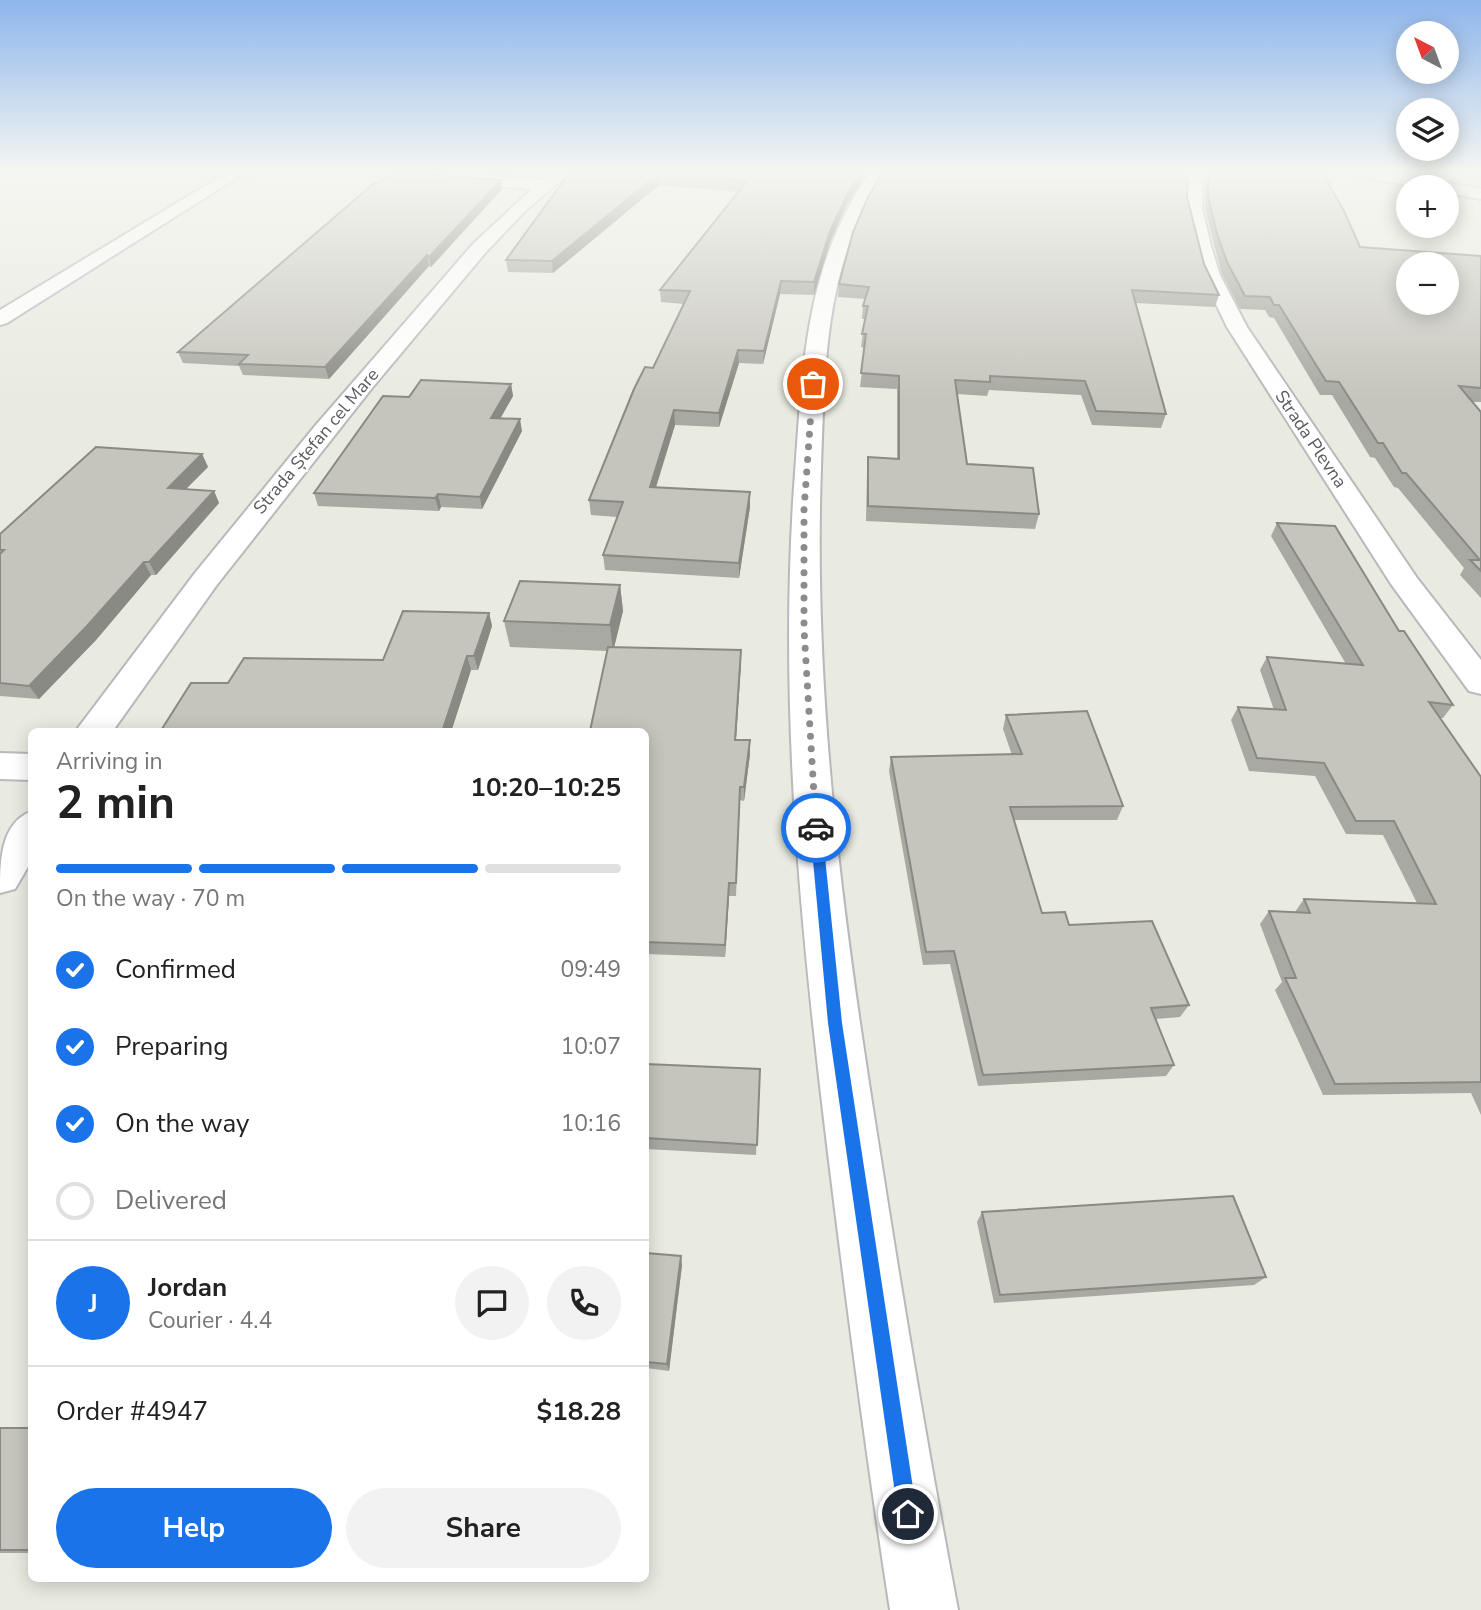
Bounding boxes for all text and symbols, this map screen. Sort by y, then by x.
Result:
north arrow [1396,21,1460,84]
map controls [1396,21,1459,315]
button: layers [1396,98,1459,161]
button: + [1396,175,1459,238]
button: − [1396,252,1459,315]
pin [783,354,843,414]
street label: Strada Ștefan cel Mare [248,363,384,519]
icon: bag [794,365,832,403]
street label: Strada Plevna [1269,385,1353,493]
text: Arriving in [56,746,163,777]
text: 10:20–10:25 [470,770,621,805]
text: 2 min [56,771,175,834]
courier [781,793,851,863]
icon: car [797,809,835,847]
text: On the way · 70 m [56,883,245,914]
icon: check [56,951,94,989]
text: Confirmed [115,952,236,987]
text: 09:49 [561,954,621,985]
icon: check [56,1028,94,1066]
text: Preparing [115,1029,228,1064]
text: 10:07 [561,1031,621,1062]
icon: check [56,1105,94,1143]
text: On the way [115,1106,249,1141]
text: 10:16 [561,1108,621,1139]
text: Delivered [115,1183,227,1218]
button: chat [455,1266,529,1340]
button: phone [547,1266,621,1340]
text: Jordan [148,1270,227,1305]
text: J [88,1286,98,1321]
text: Courier · 4.4 [148,1305,272,1336]
text: Order #4947 [56,1394,208,1429]
text: $18.28 [537,1394,621,1429]
pin [878,1484,938,1544]
button: Help [56,1488,332,1568]
button: Share [346,1488,621,1568]
icon: home [889,1495,927,1533]

